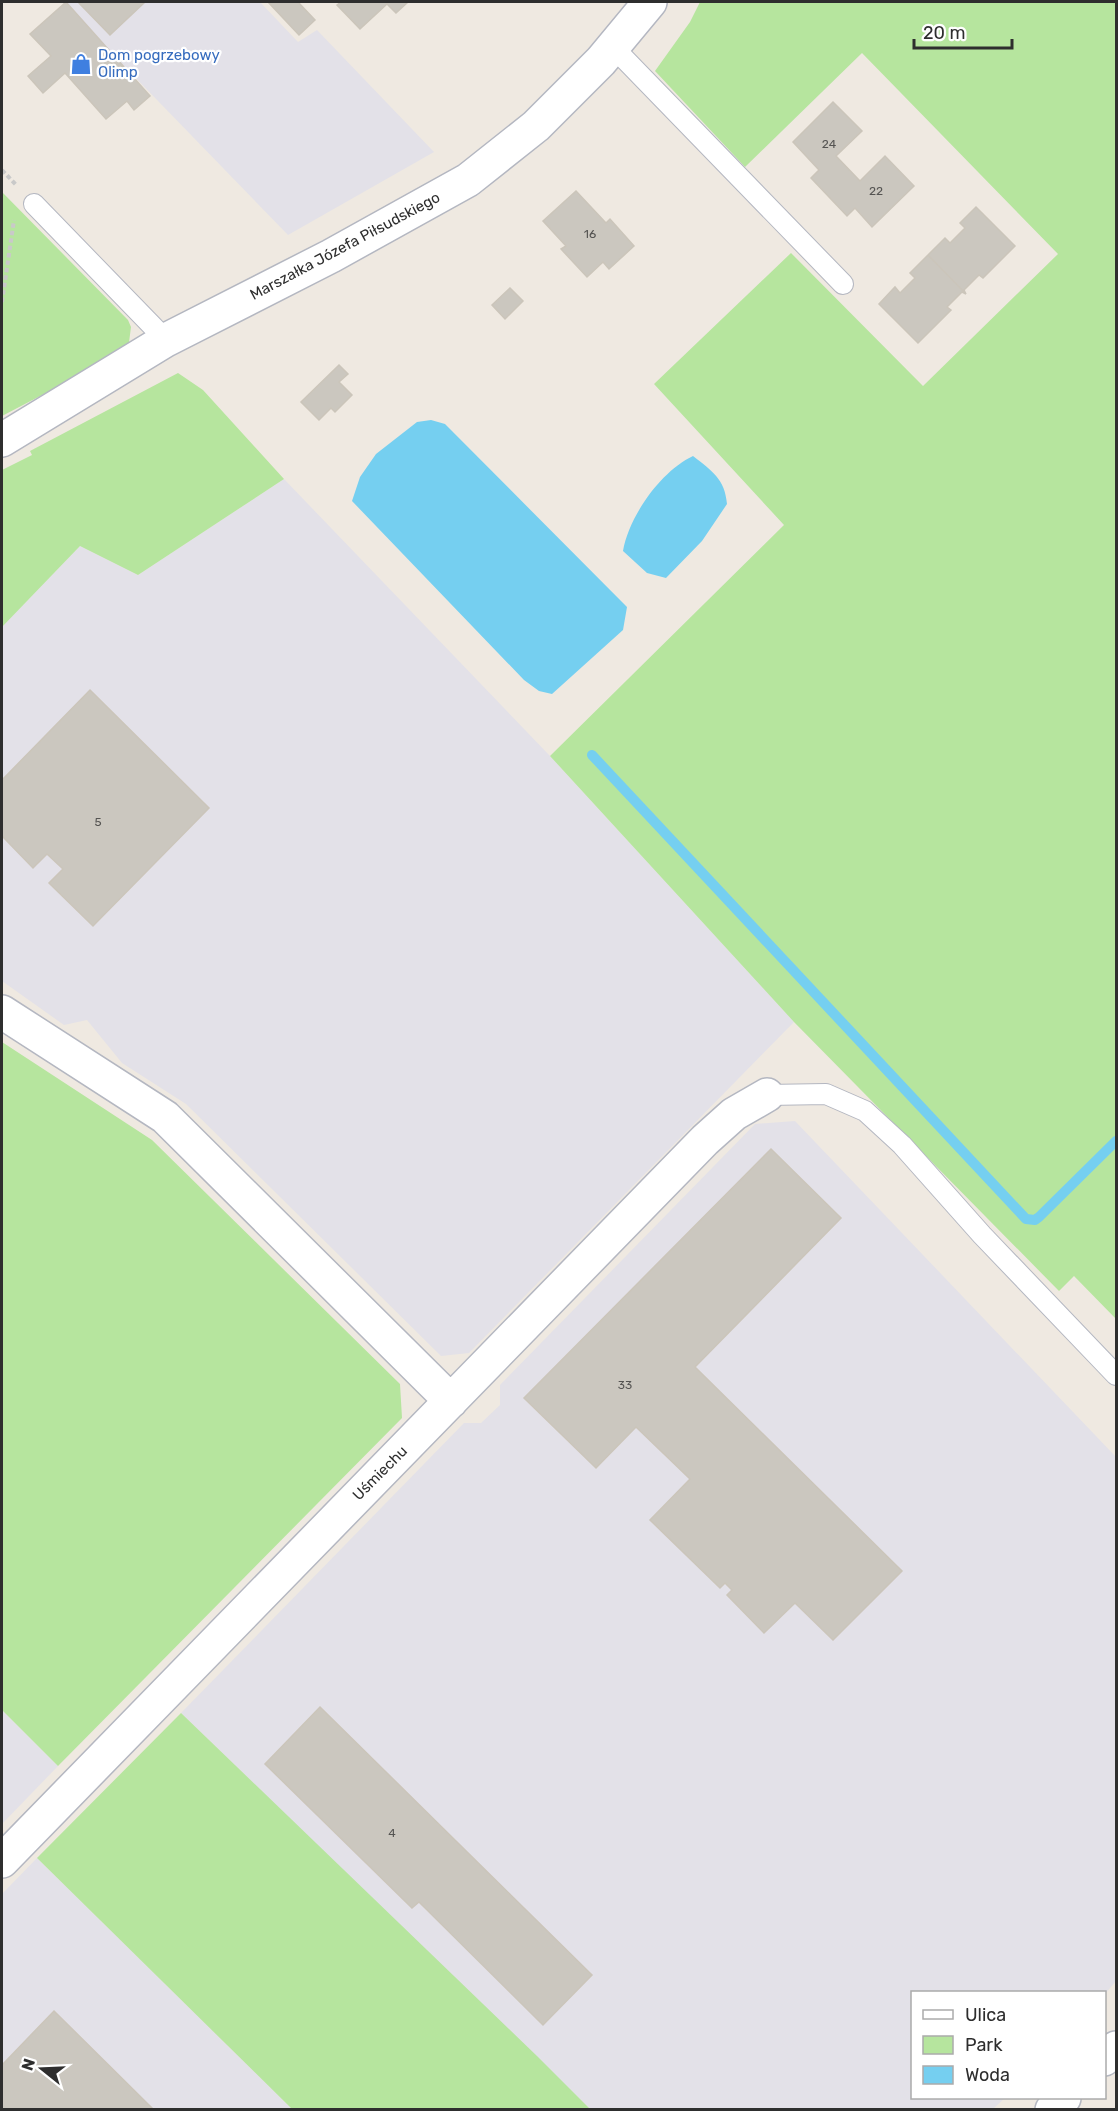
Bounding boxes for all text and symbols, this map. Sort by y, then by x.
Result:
scale bar [914,12,1012,50]
text: 20 m [923,22,965,44]
place label: Dom pogrzebowy Olimp [98,46,220,81]
shop icon: Dom pogrzebowy Olimp [69,52,93,76]
house number: 24 [822,137,837,151]
house number: 22 [869,184,883,198]
street label: Marszałka Józefa Piłsudskiego [247,188,443,304]
house number: 16 [584,227,596,241]
house number: 5 [94,815,102,829]
house number: 33 [618,1378,632,1392]
street label: Uśmiechu [349,1442,411,1504]
house number: 4 [388,1826,396,1840]
legend [911,1991,1106,2099]
text: Ulica [965,2004,1006,2026]
text: Park [965,2034,1003,2056]
north arrow [12,2039,72,2099]
text: N [17,2056,39,2073]
text: Woda [965,2064,1010,2086]

